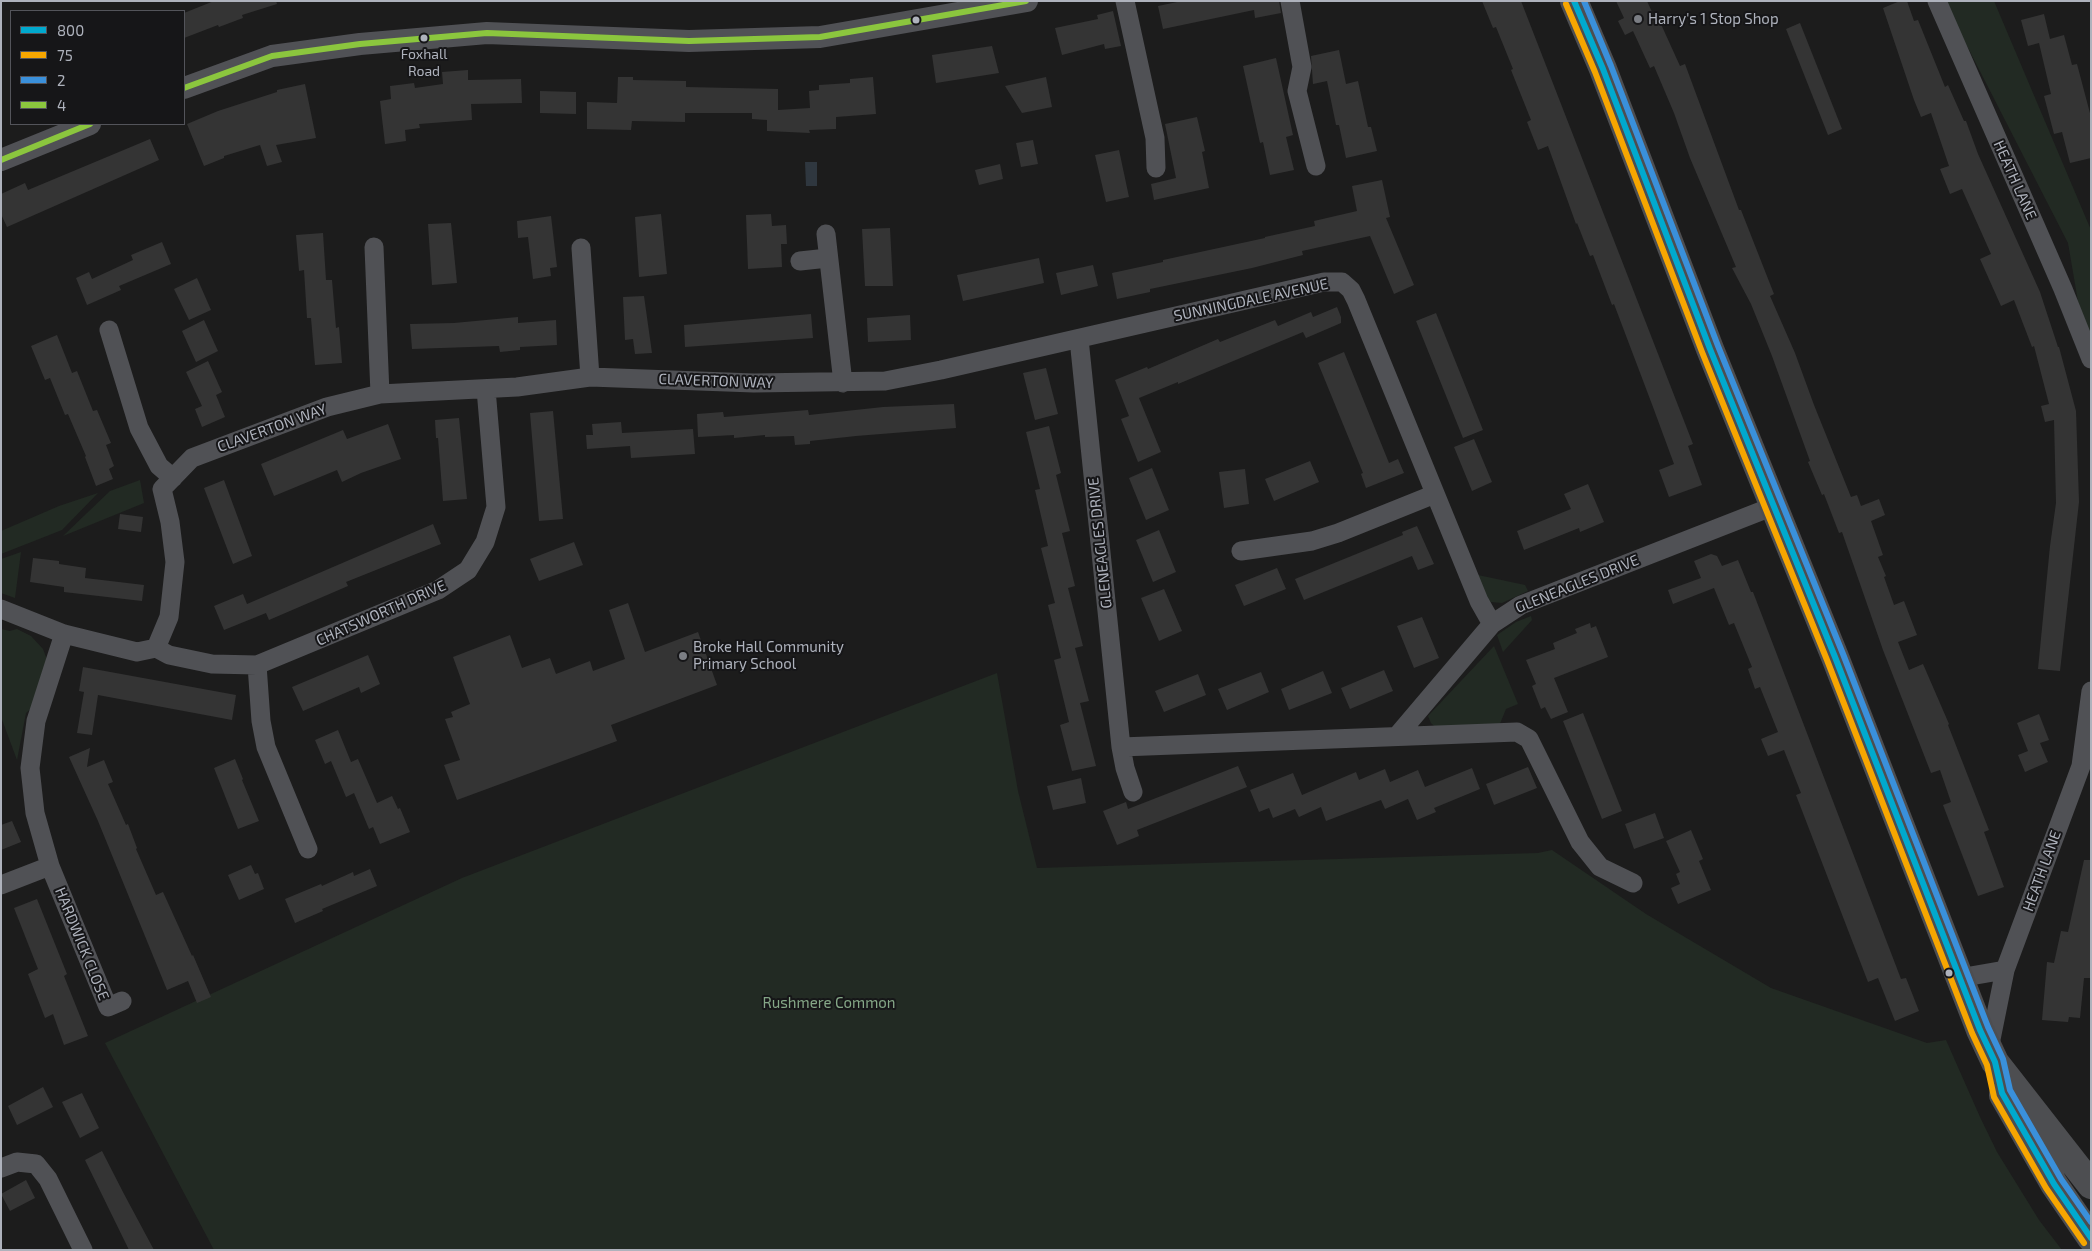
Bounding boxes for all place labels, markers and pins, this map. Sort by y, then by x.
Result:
place label: Harry's 1 Stop Shop [1648,10,1779,28]
marker: Harry's 1 Stop Shop [1632,13,1644,25]
unlabelled marker [911,15,921,25]
marker: Foxhall Road [419,33,429,43]
place label: Foxhall Road [401,46,447,78]
place label: Broke Hall Community Primary School [693,638,844,673]
marker: Broke Hall Community Primary School [677,650,689,662]
unlabelled marker [1944,968,1954,978]

